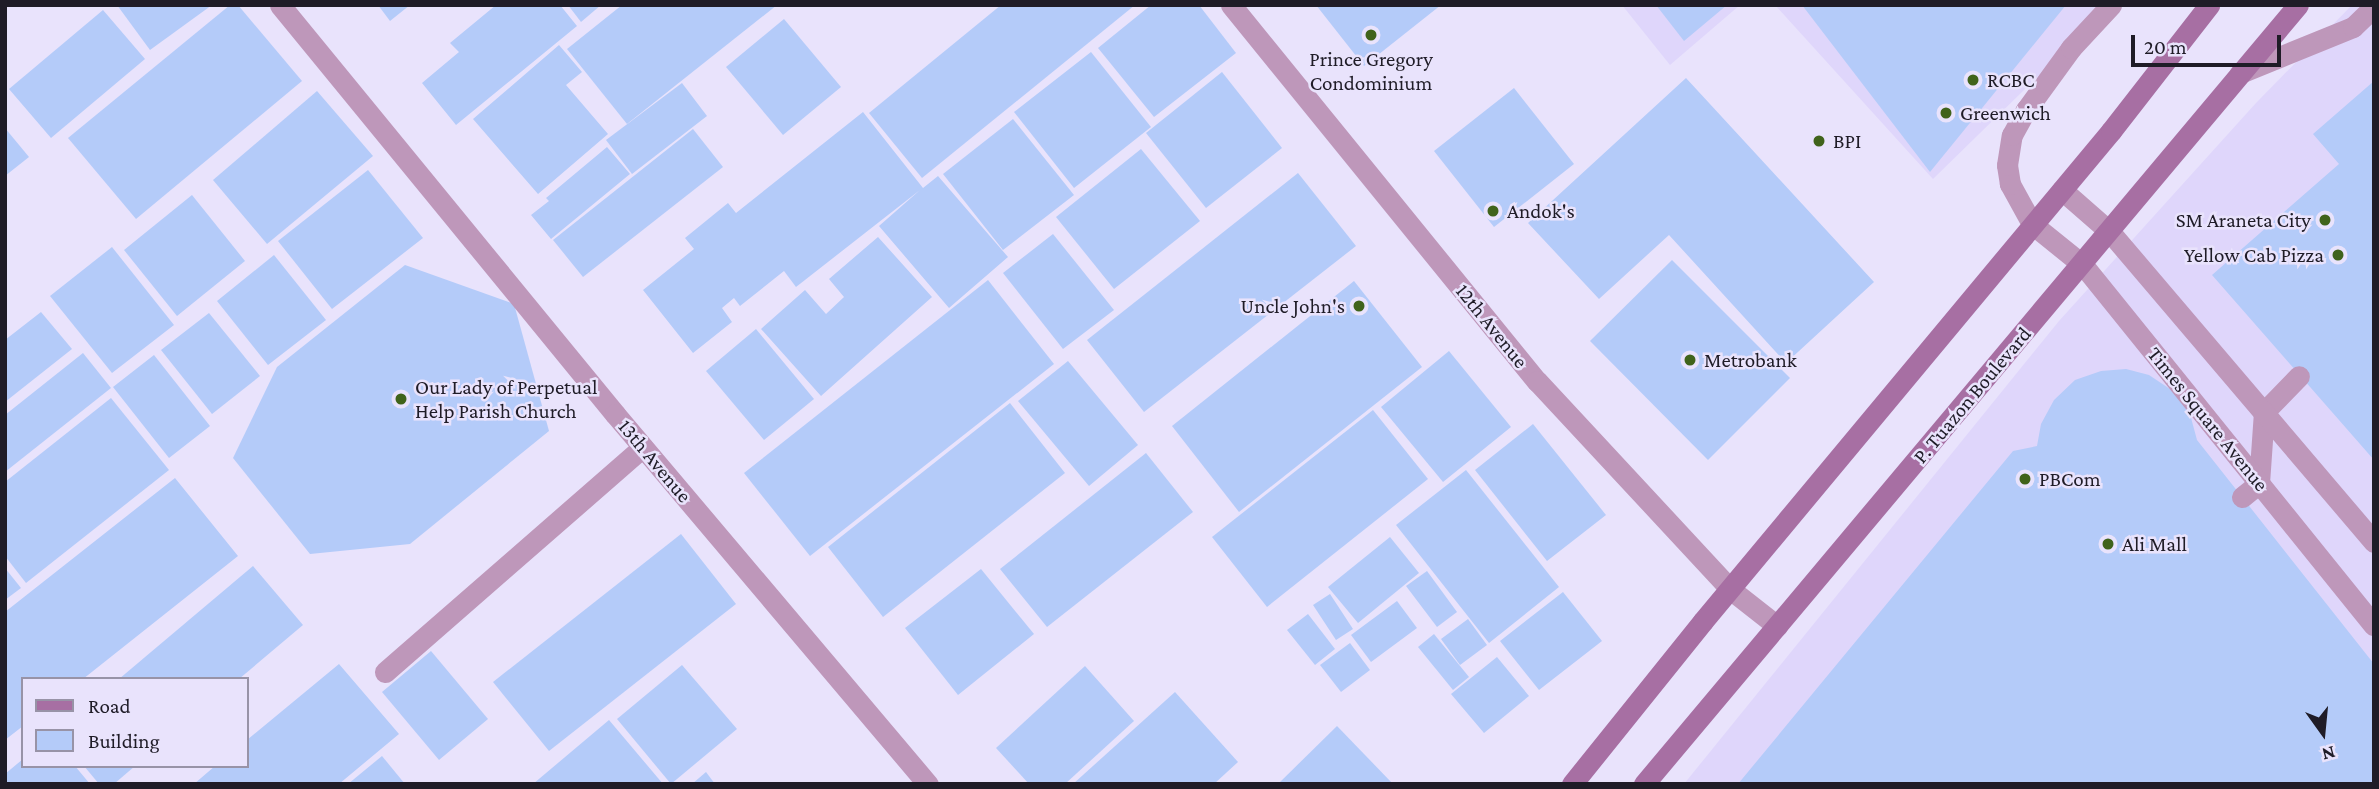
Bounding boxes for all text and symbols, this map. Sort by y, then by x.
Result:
scale bar [2134,21,2284,65]
marker: Prince Gregory Condominium [1363,27,1379,43]
text: 20 m [2144,35,2187,59]
place label: Prince Gregory Condominium [1309,46,1433,96]
place label: RCBC [1987,67,2035,93]
marker: RCBC [1965,72,1981,88]
place label: Greenwich [1960,100,2051,126]
marker: Greenwich [1938,105,1954,121]
place label: BPI [1833,128,1861,154]
marker: BPI [1811,133,1827,149]
place label: Andok's [1507,198,1575,224]
marker: Andok's [1485,203,1501,219]
place label: SM Araneta City [2176,207,2311,233]
marker: SM Araneta City [2317,212,2333,228]
place label: Yellow Cab Pizza [2184,242,2324,268]
marker: Yellow Cab Pizza [2330,247,2346,263]
street label: 12th Avenue [1450,279,1534,373]
place label: Uncle John's [1241,293,1345,319]
marker: Uncle John's [1351,298,1367,314]
street label: P. Tuazon Boulevard [1908,322,2036,468]
street label: Times Square Avenue [2142,342,2274,496]
place label: Metrobank [1704,347,1797,373]
marker: Metrobank [1682,352,1698,368]
place label: Our Lady of Perpetual Help Parish Church [415,374,597,424]
marker: Our Lady of Perpetual Help Parish Church [393,391,409,407]
street label: 13th Avenue [613,414,697,508]
place label: PBCom [2039,466,2101,492]
marker: PBCom [2017,471,2033,487]
place label: Ali Mall [2122,531,2187,557]
marker: Ali Mall [2100,536,2116,552]
legend [21,677,248,768]
text: Road [88,694,131,718]
north arrow [2288,698,2358,768]
text: Building [88,729,160,753]
text: N [2320,742,2338,766]

